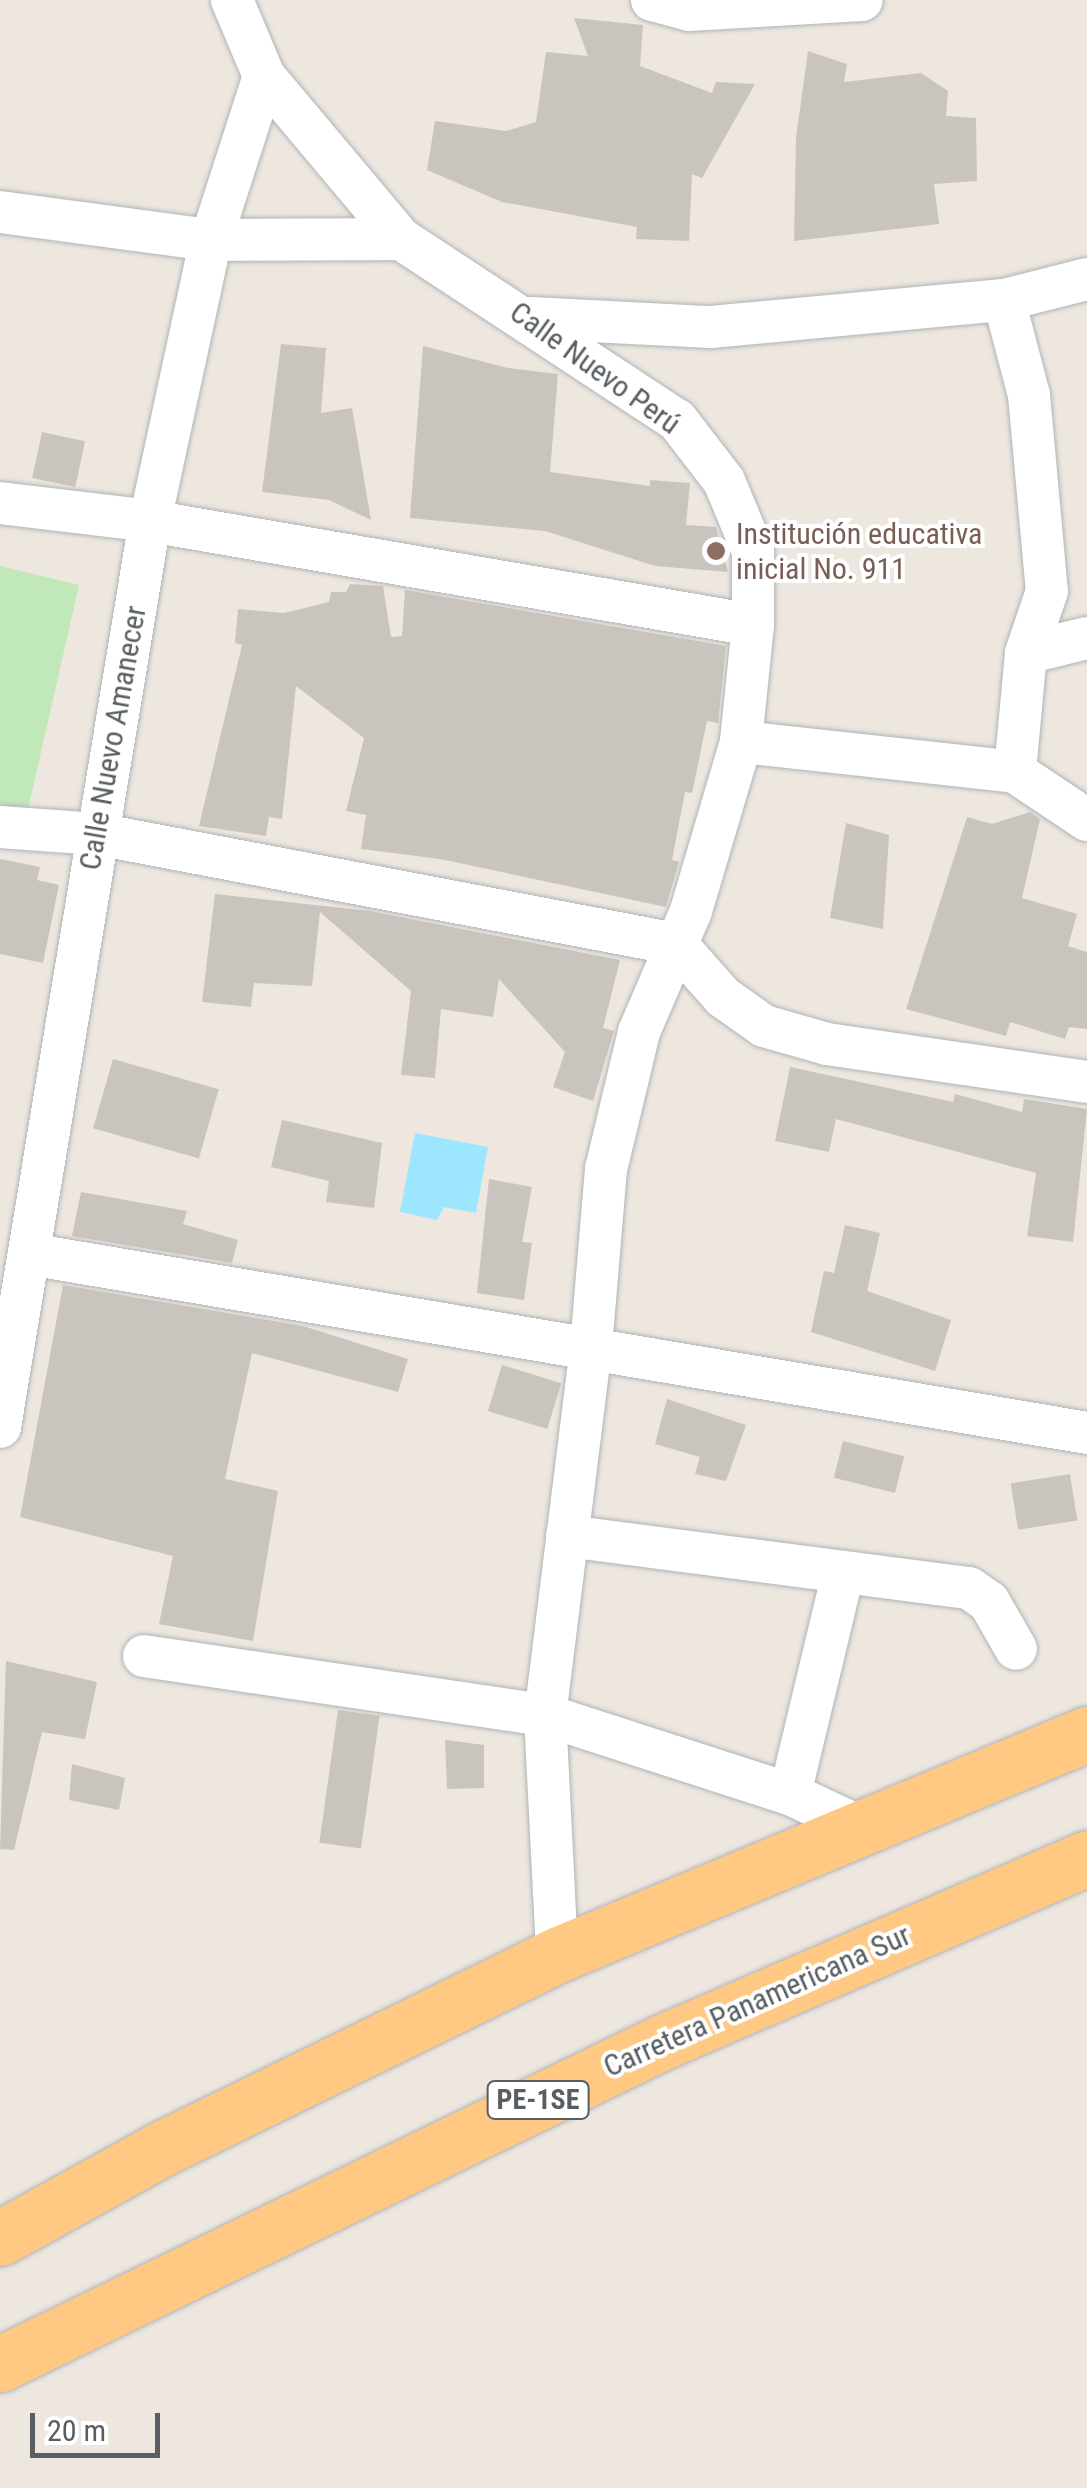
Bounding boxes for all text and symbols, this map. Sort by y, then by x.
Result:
street label: Calle Nuevo Perú [503,294,687,442]
place label: Institución educativa inicial No. 911 [736,516,982,586]
marker: Institución educativa inicial No. 911 [705,540,727,562]
street label: Calle Nuevo Amanecer [72,603,154,873]
street label: Carretera Panamericana Sur [598,1917,916,2085]
road number: PE-1SE [486,2077,590,2123]
scale bar [35,2393,165,2455]
text: 20 m [47,2413,106,2448]

